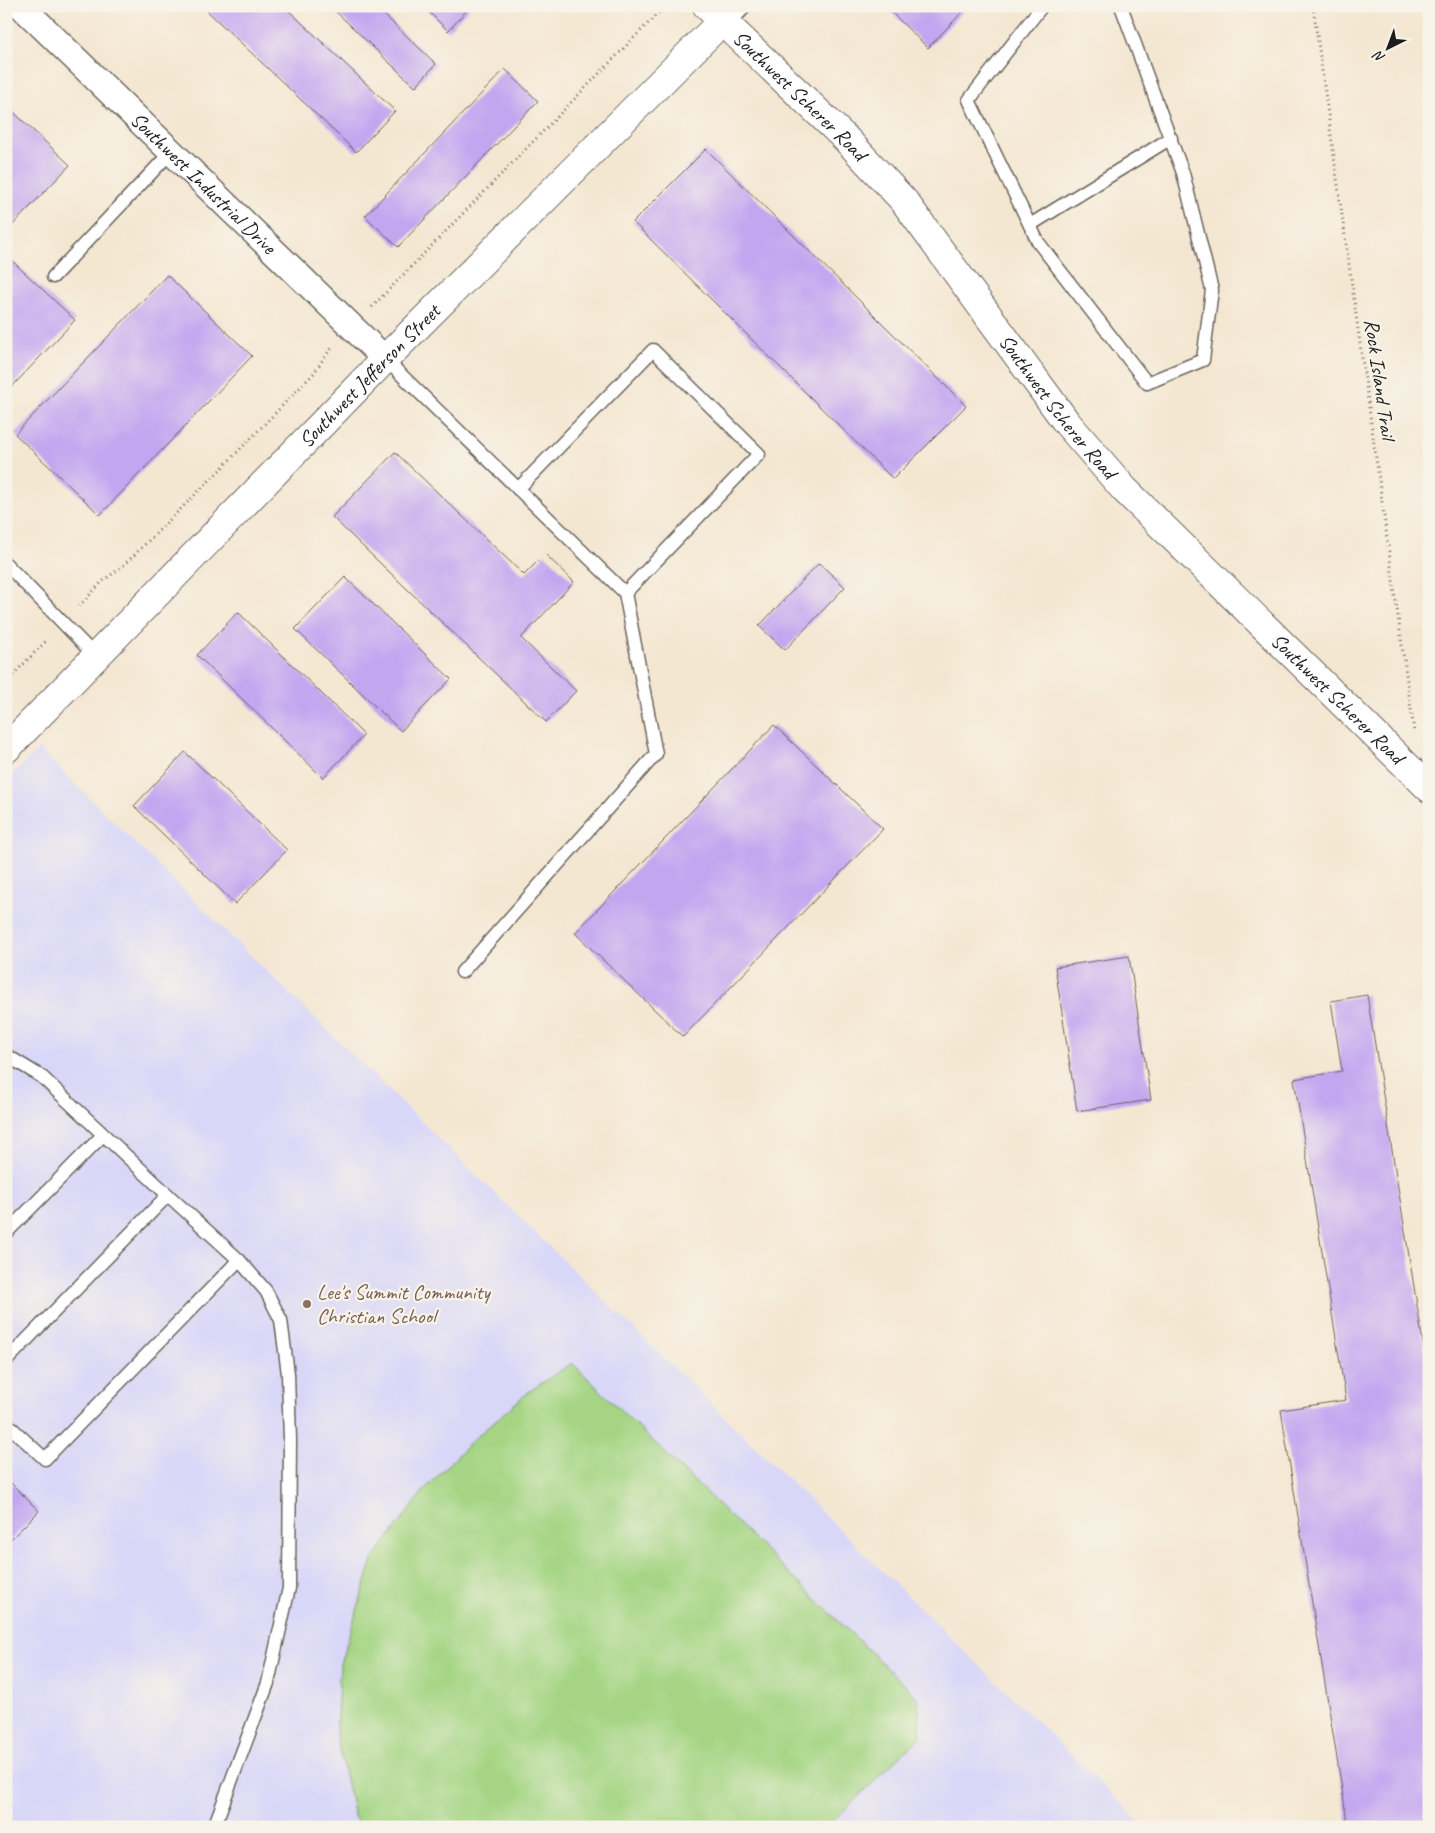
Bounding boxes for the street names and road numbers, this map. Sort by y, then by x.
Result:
street label: Southwest Scherer Road [728,25,875,169]
street label: Southwest Industrial Drive [125,106,282,260]
street label: Southwest Jefferson Street [293,297,447,453]
street label: Rock Island Trail [1359,317,1402,444]
street label: Southwest Scherer Road [993,329,1125,487]
street label: Southwest Scherer Road [1266,627,1412,772]

